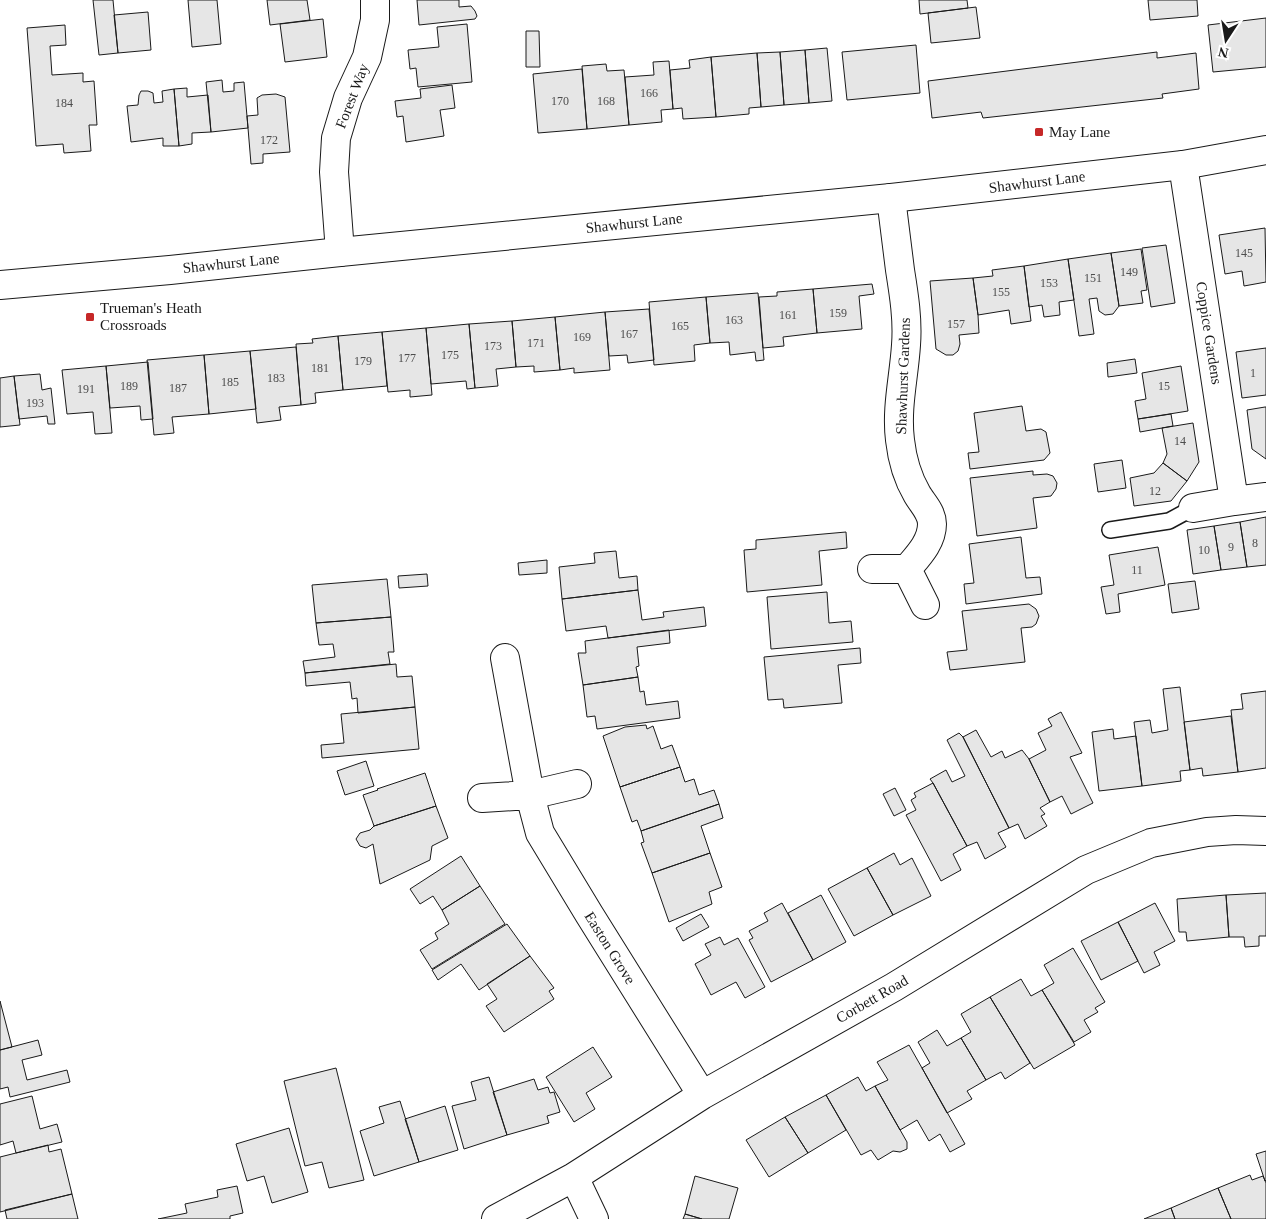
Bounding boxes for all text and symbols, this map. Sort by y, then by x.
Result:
north arrow [1201,15,1251,65]
text: N [1217,44,1230,61]
street label: Forest Way [332,61,372,131]
house number: 166 [640,86,658,100]
house number: 170 [551,94,569,108]
house number: 168 [597,94,615,108]
house number: 184 [55,96,73,110]
place label: May Lane [1049,124,1111,140]
marker: May Lane [1033,126,1045,138]
house number: 172 [260,133,278,147]
street label: Shawhurst Lane [988,168,1086,196]
street label: Shawhurst Lane [585,210,683,236]
house number: 145 [1235,246,1253,260]
street label: Shawhurst Lane [182,250,280,276]
house number: 149 [1120,265,1138,279]
house number: 151 [1084,271,1102,285]
house number: 153 [1040,276,1058,290]
street label: Coppice Gardens [1193,281,1225,386]
house number: 155 [992,285,1010,299]
place label: Trueman's Heath Crossroads [100,300,202,333]
house number: 159 [829,306,847,320]
house number: 161 [779,308,797,322]
marker: Trueman's Heath Crossroads [84,311,96,323]
house number: 163 [725,313,743,327]
street label: Shawhurst Gardens [893,317,913,435]
house number: 157 [947,317,965,331]
house number: 165 [671,319,689,333]
house number: 167 [620,327,638,341]
house number: 169 [573,330,591,344]
house number: 171 [527,336,545,350]
house number: 173 [484,339,502,353]
house number: 175 [441,348,459,362]
house number: 177 [398,351,416,365]
house number: 179 [354,354,372,368]
house number: 181 [311,361,329,375]
house number: 1 [1250,366,1256,380]
house number: 183 [267,371,285,385]
house number: 185 [221,375,239,389]
house number: 189 [120,379,138,393]
house number: 15 [1158,379,1170,393]
house number: 187 [169,381,187,395]
house number: 191 [77,382,95,396]
house number: 193 [26,396,44,410]
house number: 14 [1174,434,1186,448]
house number: 12 [1149,484,1161,498]
house number: 8 [1252,536,1258,550]
house number: 9 [1228,540,1234,554]
house number: 10 [1198,543,1210,557]
house number: 11 [1131,563,1143,577]
street label: Easton Grove [581,909,639,987]
street label: Corbett Road [833,972,911,1026]

